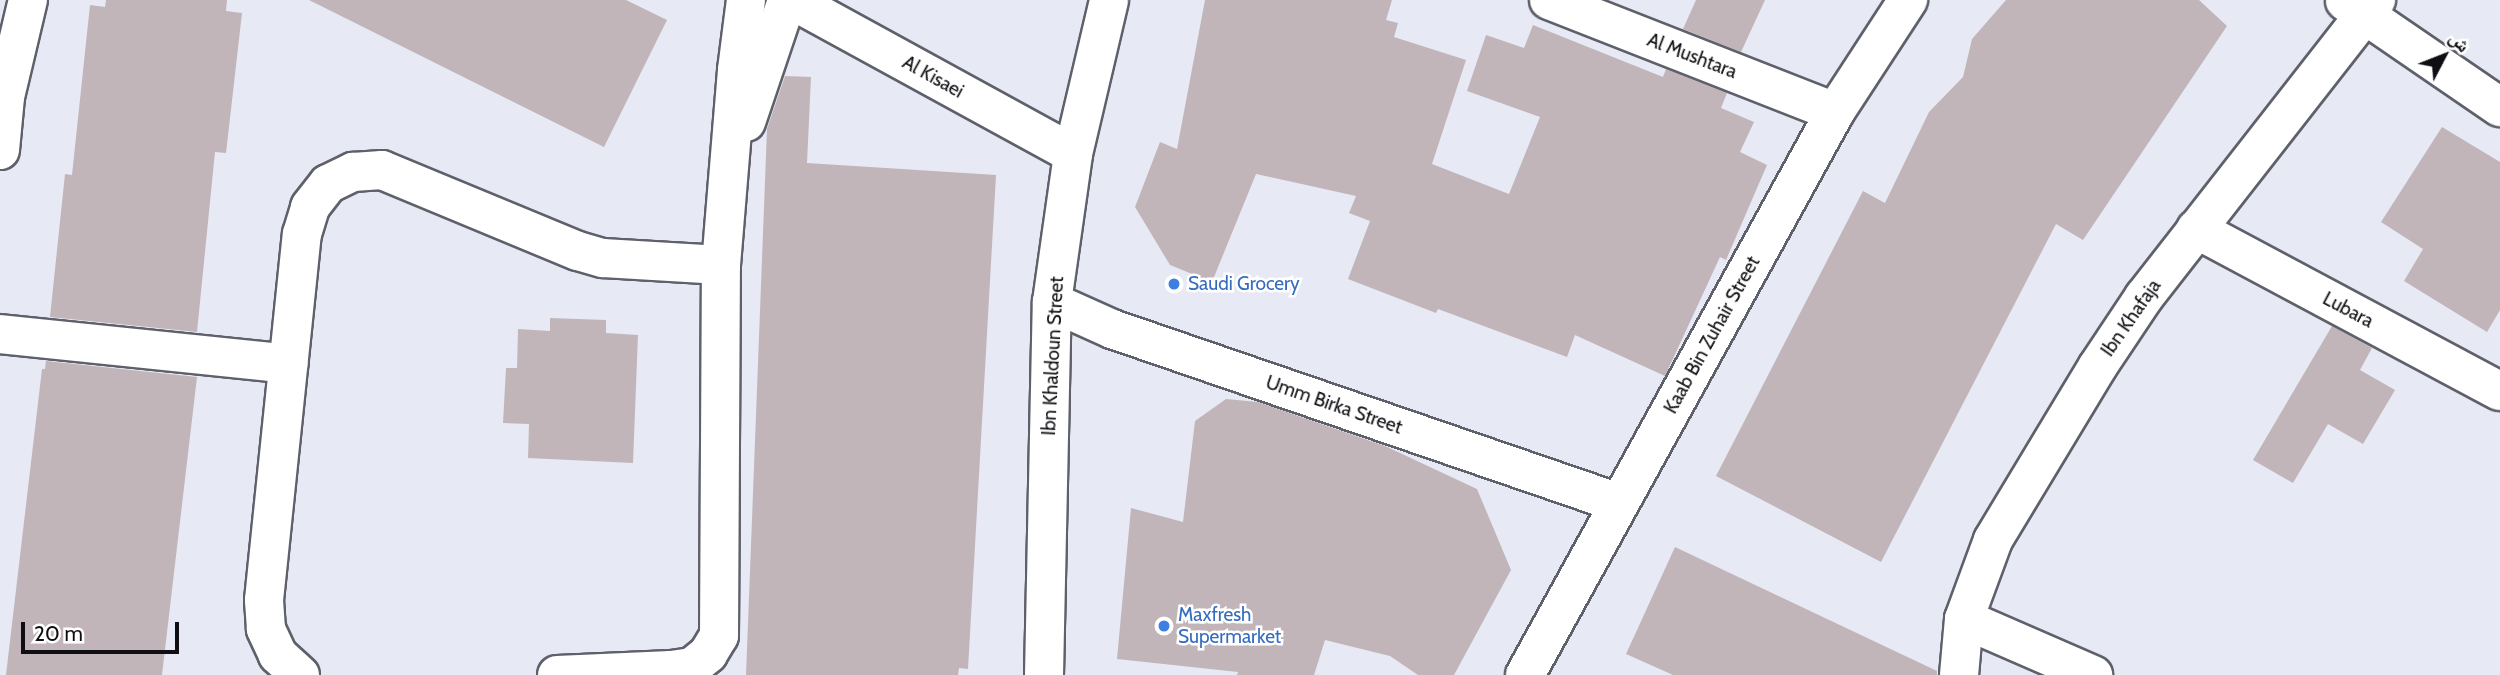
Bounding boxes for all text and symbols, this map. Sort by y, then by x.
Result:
north arrow [2409,21,2479,91]
text: ش [2445,26,2475,57]
street label: Al Mushtara [1644,29,1740,83]
street label: Al Kisaei [898,51,968,103]
street label: Kaab Bin Zuhair Street [1659,252,1765,418]
place label: Saudi Grocery [1188,273,1300,295]
street label: Ibn Khafaja [2096,275,2166,361]
street label: Ibn Khaldoun Street [1037,276,1069,436]
marker: Saudi Grocery [1166,276,1182,292]
street label: Lubara [2319,287,2377,333]
street label: Umm Birka Street [1263,371,1405,439]
place label: Maxfresh Supermarket [1178,604,1281,648]
scale bar [24,608,182,652]
marker: Maxfresh Supermarket [1156,618,1172,634]
text: 20 m [34,621,83,646]

